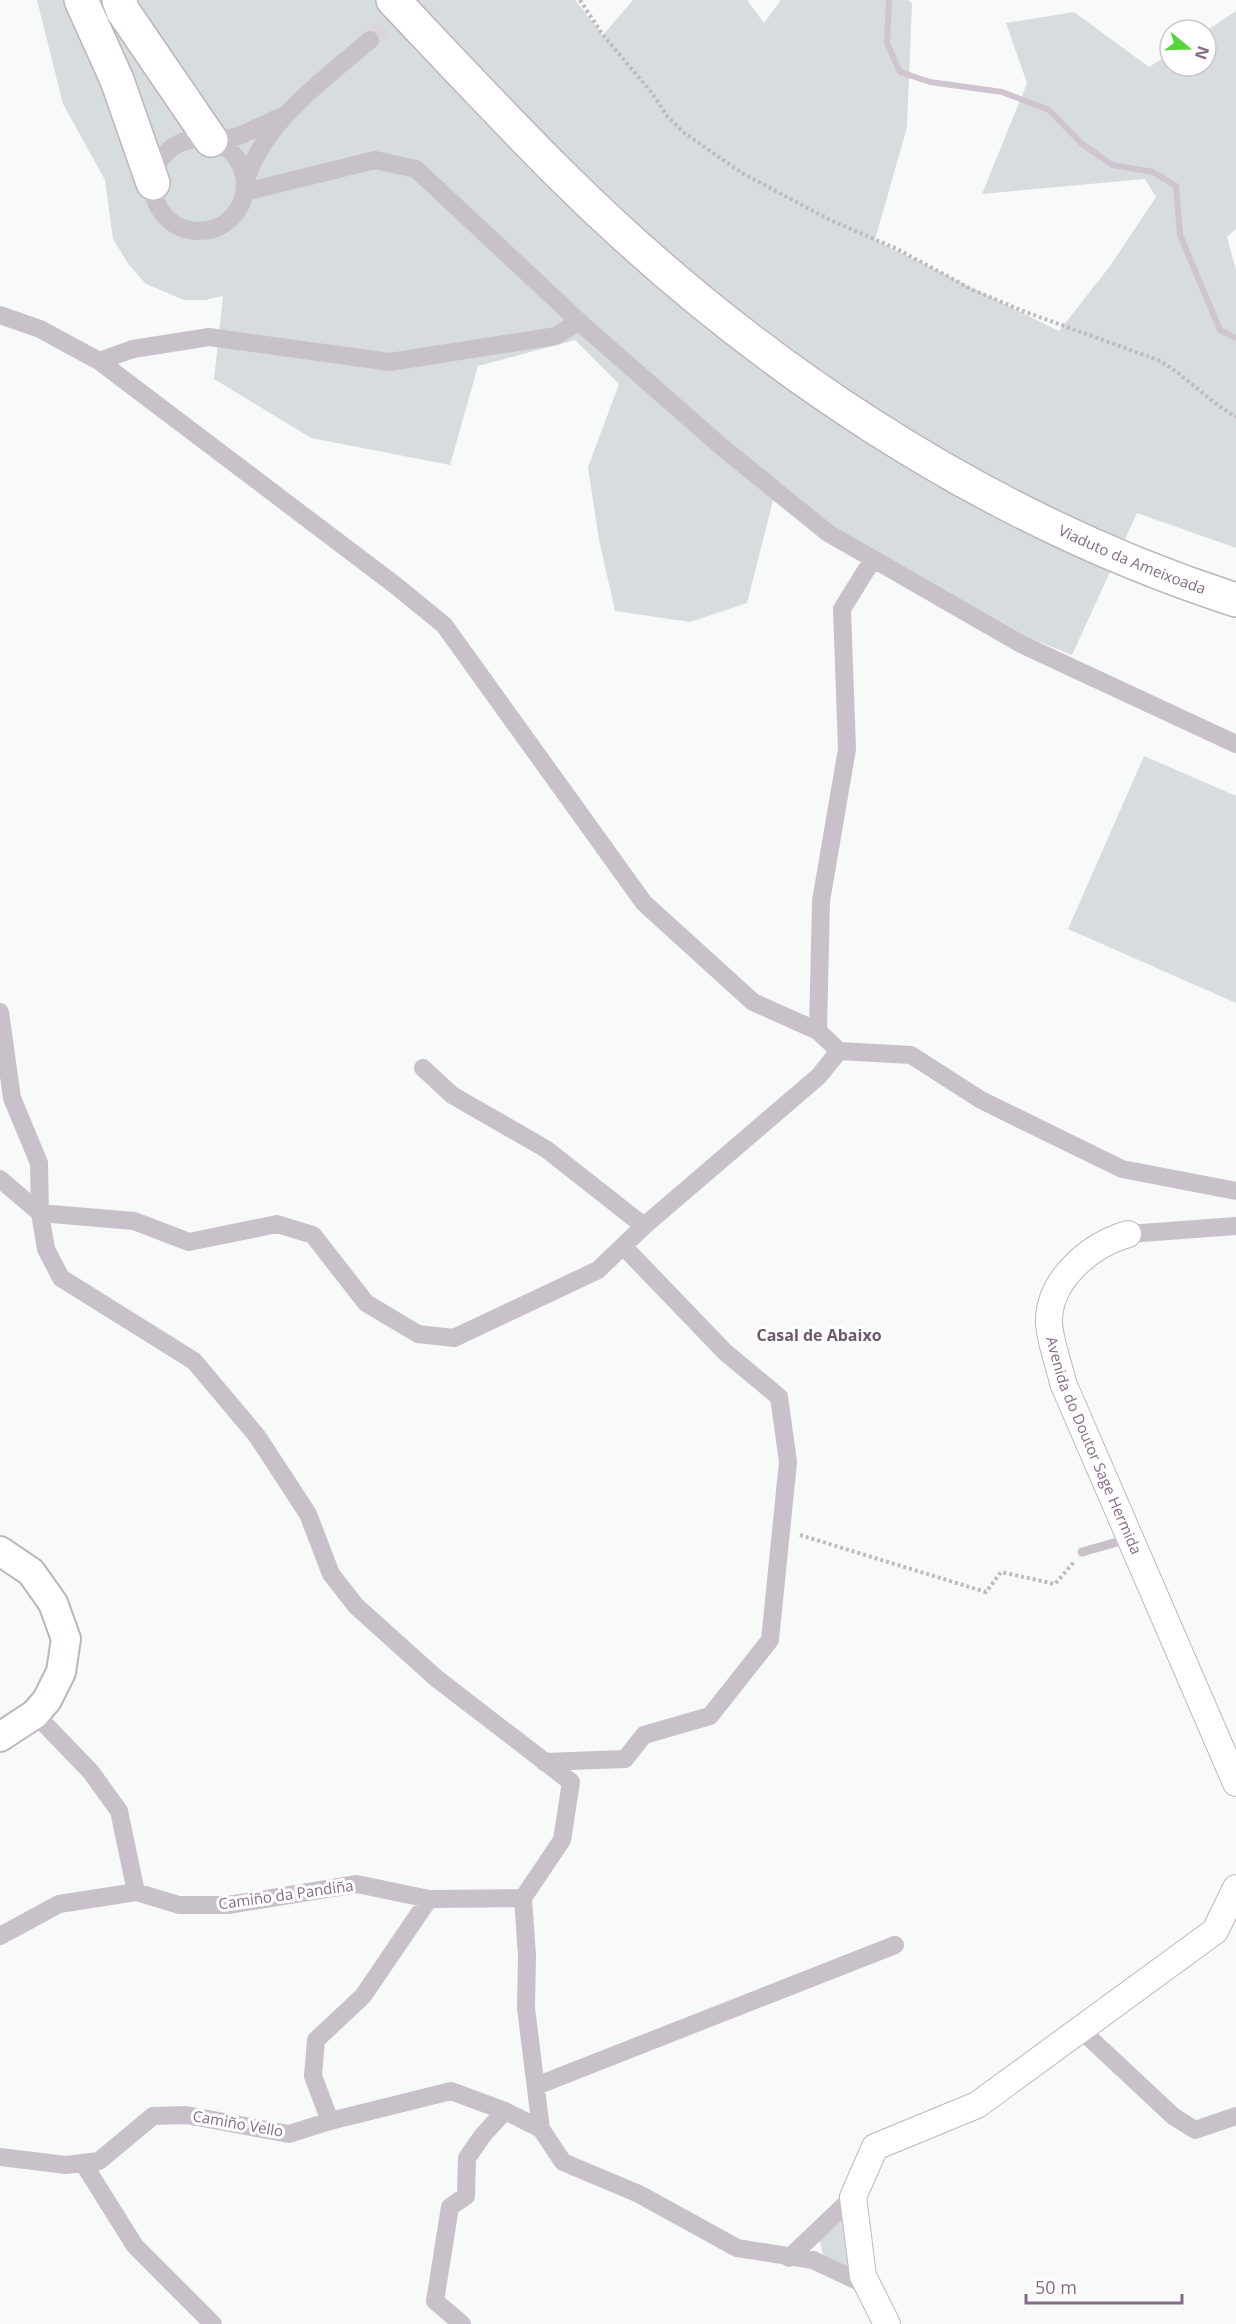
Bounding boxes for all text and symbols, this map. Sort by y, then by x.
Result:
north arrow [1158,18,1218,78]
text: N [1190,43,1215,63]
street label: Viaduto da Ameixoada [1055,520,1209,598]
district label: Casal de Abaixo [756,1324,882,1346]
street label: Avenida do Doutor Sage Hermida [1042,1334,1147,1557]
street label: Camiño da Pandiña [217,1875,355,1913]
street label: Camiño Vello [191,2105,285,2141]
scale bar [1026,2267,1182,2305]
text: 50 m [1035,2275,1077,2299]

